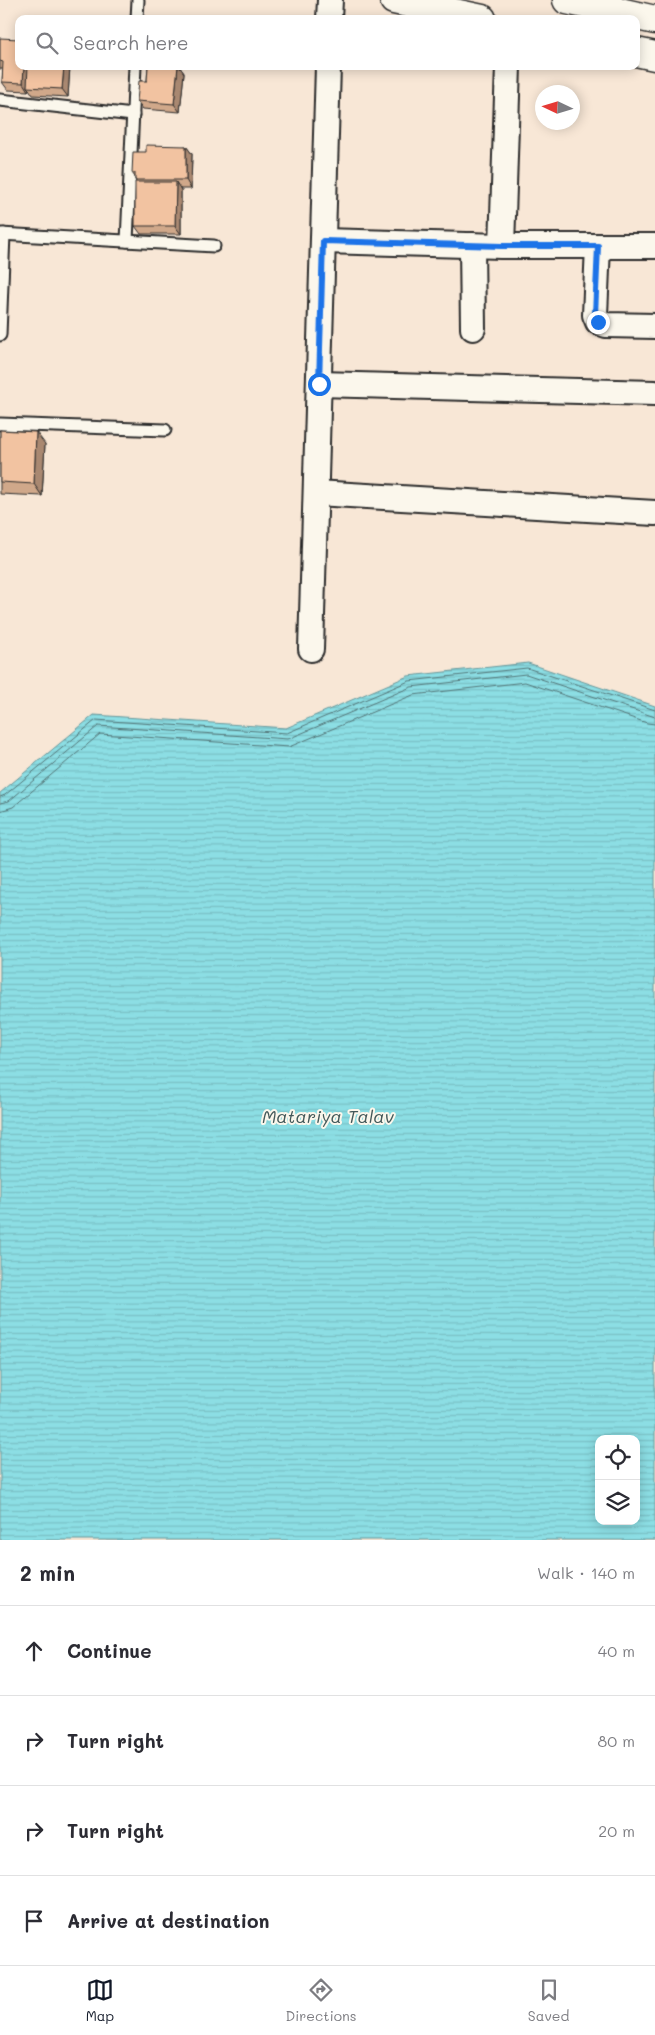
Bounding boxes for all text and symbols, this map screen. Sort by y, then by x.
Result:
search box [15,15,640,70]
icon: search [33,29,61,57]
text: Search here [73,30,189,55]
north arrow [535,85,580,130]
route end [587,311,610,334]
route start [308,373,331,396]
water label: Matariya Talav [262,1104,395,1128]
map controls [595,1435,640,1525]
button: locate [595,1435,640,1480]
button: layers [595,1480,640,1525]
text: 2 min [20,1559,75,1586]
text: Walk · 140 m [537,1562,635,1583]
icon: ahead [20,1637,48,1665]
text: Continue [67,1638,152,1663]
text: 40 m [598,1640,635,1661]
icon: right [20,1727,48,1755]
text: Turn right [67,1728,164,1753]
text: 80 m [598,1730,635,1751]
icon: right [20,1817,48,1845]
text: Turn right [67,1818,164,1843]
text: 20 m [598,1820,635,1841]
icon: arrive [20,1907,48,1935]
text: Arrive at destination [67,1908,270,1933]
tab: Map [86,1976,114,2025]
tab: Directions [285,1976,357,2025]
tab: Saved [528,1976,569,2025]

